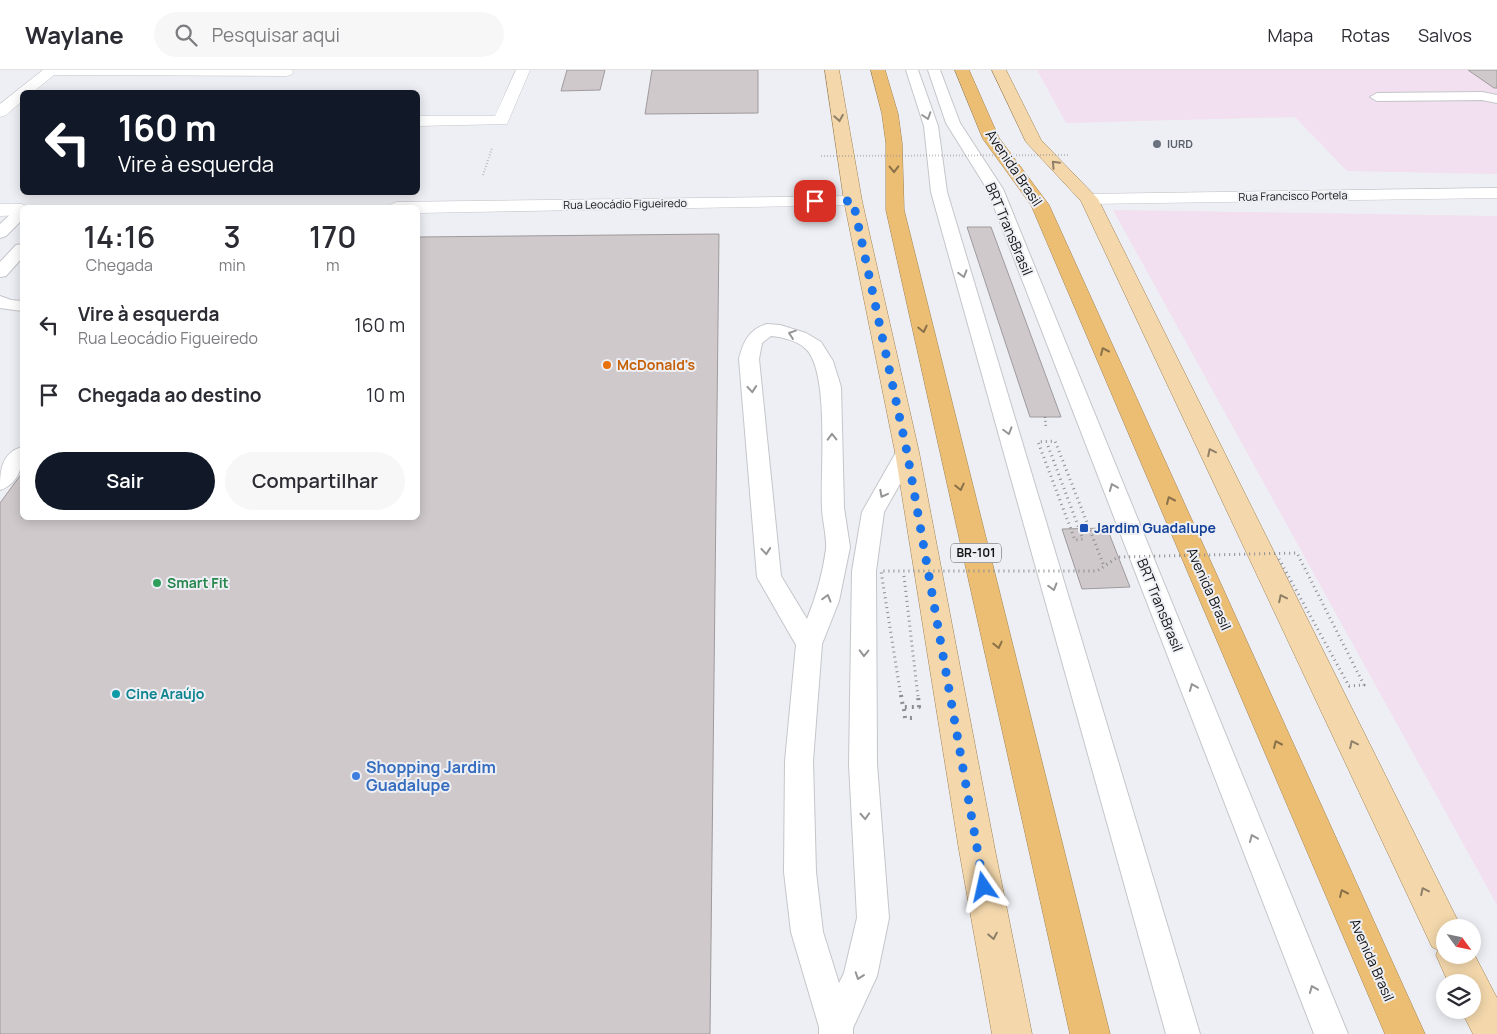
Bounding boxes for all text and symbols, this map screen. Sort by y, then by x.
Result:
search box [154,12,504,57]
text: Waylane [25,18,124,51]
icon: search [172,21,200,49]
text: Pesquisar aqui [212,22,340,48]
text: Mapa [1267,23,1313,47]
text: Rotas [1341,23,1390,47]
text: Salvos [1418,23,1472,47]
text: 160 m [118,104,217,152]
icon: left [35,110,100,175]
one-way arrow [922,112,932,120]
one-way arrow [834,114,844,123]
street label: Avenida Brasil [982,126,1047,210]
place label: IURD [1167,136,1193,151]
marker: IURD [1151,138,1163,150]
text: Vire à esquerda [118,149,274,179]
one-way arrow [1052,160,1061,169]
one-way arrow [889,166,899,174]
pin [794,180,836,222]
street label: BRT TransBrasil [981,180,1038,278]
icon: arrive [801,187,829,215]
street label: Rua Francisco Portela [1238,187,1348,204]
street label: Rua Leocádio Figueiredo [563,195,687,212]
text: 14:16 [83,216,155,257]
text: 3 [224,216,241,257]
text: 170 [309,216,357,257]
text: Chegada [86,254,153,276]
text: min [219,254,246,276]
text: m [326,254,340,276]
one-way arrow [957,270,967,278]
text: Vire à esquerda [78,301,219,327]
icon: left [35,311,63,339]
text: 160 m [354,312,405,338]
one-way arrow [917,324,928,333]
text: Rua Leocádio Figueiredo [78,327,258,349]
one-way arrow [788,330,796,340]
one-way arrow [1100,347,1111,356]
place label: McDonald's [617,355,695,374]
marker: McDonald's [601,359,613,371]
icon: arrive [35,381,63,409]
text: Chegada ao destino [78,382,261,408]
text: 10 m [366,382,405,408]
one-way arrow [746,385,757,393]
one-way arrow [1002,426,1013,435]
one-way arrow [827,433,837,441]
one-way arrow [1207,448,1218,457]
button: Sair [35,452,215,510]
button: Compartilhar [225,452,405,510]
one-way arrow [954,482,965,491]
one-way arrow [1109,483,1120,492]
one-way arrow [879,489,889,498]
one-way arrow [1165,496,1176,505]
place label: Jardim Guadalupe [1094,518,1216,537]
marker: Jardim Guadalupe [1078,522,1090,534]
road number: BR-101 [951,543,1001,562]
street label: Avenida Brasil [1183,544,1236,633]
one-way arrow [761,547,772,555]
street label: BRT TransBrasil [1133,555,1188,654]
place label: Smart Fit [167,573,229,592]
marker: Smart Fit [151,577,163,589]
one-way arrow [1048,582,1058,590]
one-way arrow [1278,594,1288,603]
one-way arrow [822,595,832,603]
one-way arrow [992,640,1003,649]
one-way arrow [859,650,869,657]
one-way arrow [1189,683,1199,692]
place label: Cine Araújo [126,684,205,703]
marker: Cine Araújo [110,688,122,700]
one-way arrow [1273,740,1284,749]
one-way arrow [1349,740,1359,749]
place label: Shopping Jardim Guadalupe [366,756,496,796]
marker: Shopping Jardim Guadalupe [350,770,362,782]
one-way arrow [860,812,871,820]
one-way arrow [1249,834,1259,843]
position arrow [957,860,1009,912]
one-way arrow [1420,887,1430,896]
one-way arrow [1338,889,1349,898]
street label: Avenida Brasil [1346,915,1399,1004]
north arrow [1436,919,1481,964]
map controls [1436,919,1481,1019]
one-way arrow [988,932,998,940]
one-way arrow [855,971,865,980]
button: layers [1436,974,1481,1019]
one-way arrow [1309,985,1319,994]

